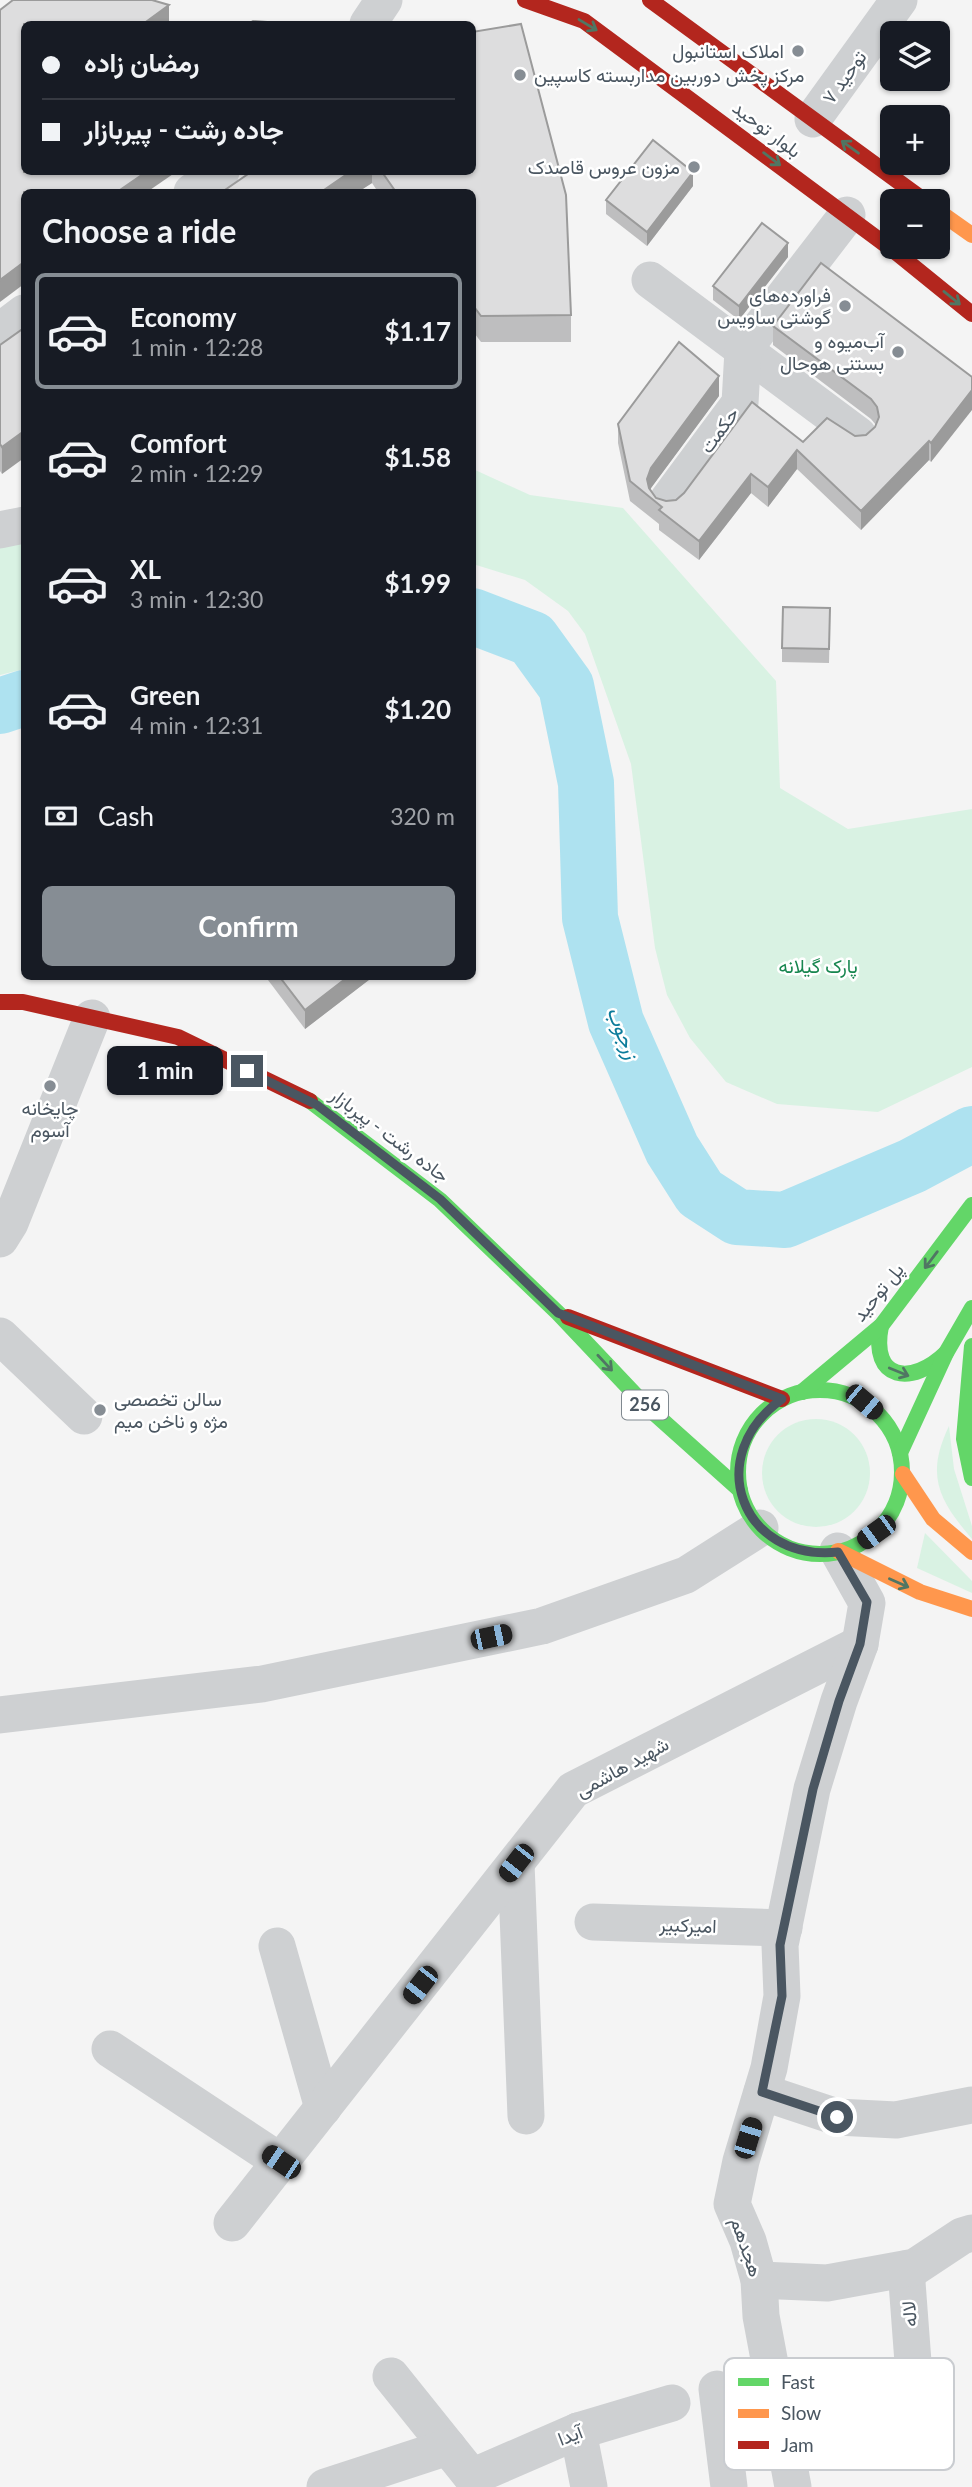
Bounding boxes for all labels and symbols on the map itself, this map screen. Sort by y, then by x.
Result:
one-way arrow [578,17,597,32]
place label: املاک استانبول [672,39,784,63]
marker: املاک استانبول [790,43,806,59]
street label: توحید ۷ [817,46,871,108]
place label: مرکز پخش دوربین مداربسته کاسپین [534,63,804,89]
marker: مرکز پخش دوربین مداربسته کاسپین [512,67,528,83]
street label: بلوار توحید [728,95,806,163]
one-way arrow [841,139,860,154]
one-way arrow [762,151,780,166]
place label: مزون عروس قاصدک [528,155,680,179]
marker: مزون عروس قاصدک [686,159,702,175]
place label: فراورده‌های گوشتی ساویس [717,283,831,329]
one-way arrow [942,290,960,305]
marker: فراورده‌های گوشتی ساویس [837,298,853,314]
place label: آب‌میوه و بستنی هوحال [780,329,886,375]
marker: آب‌میوه و بستنی هوحال [890,344,906,360]
street label: حکمت [694,402,743,457]
park label: پارک گیلانه [778,954,858,980]
water label: زرجوب [601,1003,646,1064]
callout: 1 min [107,1046,222,1096]
route end [231,1055,263,1087]
marker: چایخانه آسوم [42,1078,58,1094]
street label: جاده رشت - پیربازار [324,1082,454,1189]
place label: چایخانه آسوم [22,1096,78,1143]
one-way arrow [923,1250,938,1269]
street label: پل توحید [847,1258,910,1327]
one-way arrow [597,1354,613,1372]
one-way arrow [888,1366,909,1379]
car [842,1380,887,1424]
place label: سالن تخصصی مژه و ناخن میم [114,1387,228,1434]
road number: 256 [622,1390,668,1420]
marker: سالن تخصصی مژه و ناخن میم [92,1402,108,1418]
car [853,1511,900,1553]
one-way arrow [888,1577,909,1590]
car [469,1622,514,1652]
street label: شهید هاشمی [571,1732,673,1802]
car [495,1840,538,1886]
street label: امیرکبیر [658,1912,717,1938]
car [399,1962,442,2008]
route start [821,2101,853,2133]
car [732,2115,765,2161]
car [258,2142,305,2182]
street label: هجدهم [725,2214,768,2280]
street label: لاله [896,2300,921,2328]
legend [724,2358,954,2470]
text: Fast [781,2370,815,2393]
text: Slow [781,2401,821,2424]
street label: آیدا [554,2419,587,2451]
text: Jam [781,2433,814,2456]

